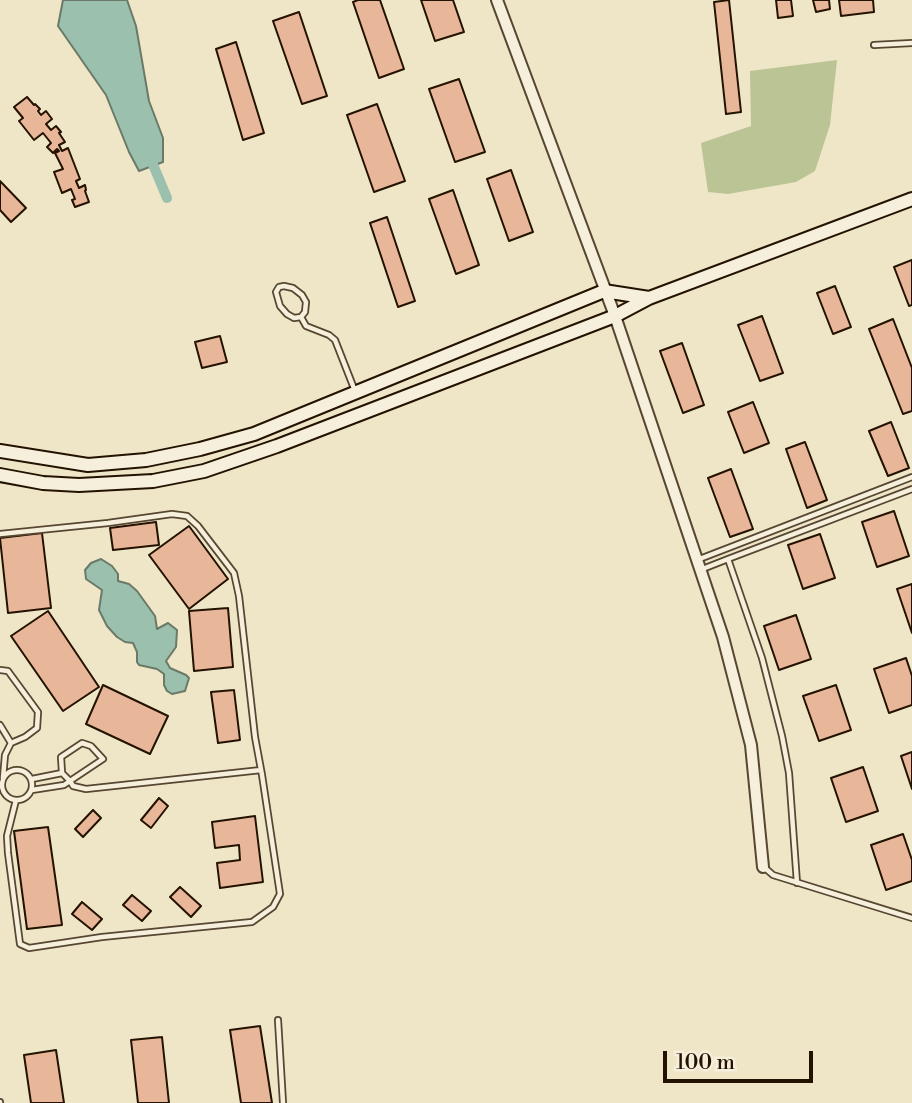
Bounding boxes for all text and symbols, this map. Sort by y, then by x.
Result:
scale bar [667,1036,818,1080]
text: 100 m [676,1050,735,1076]

